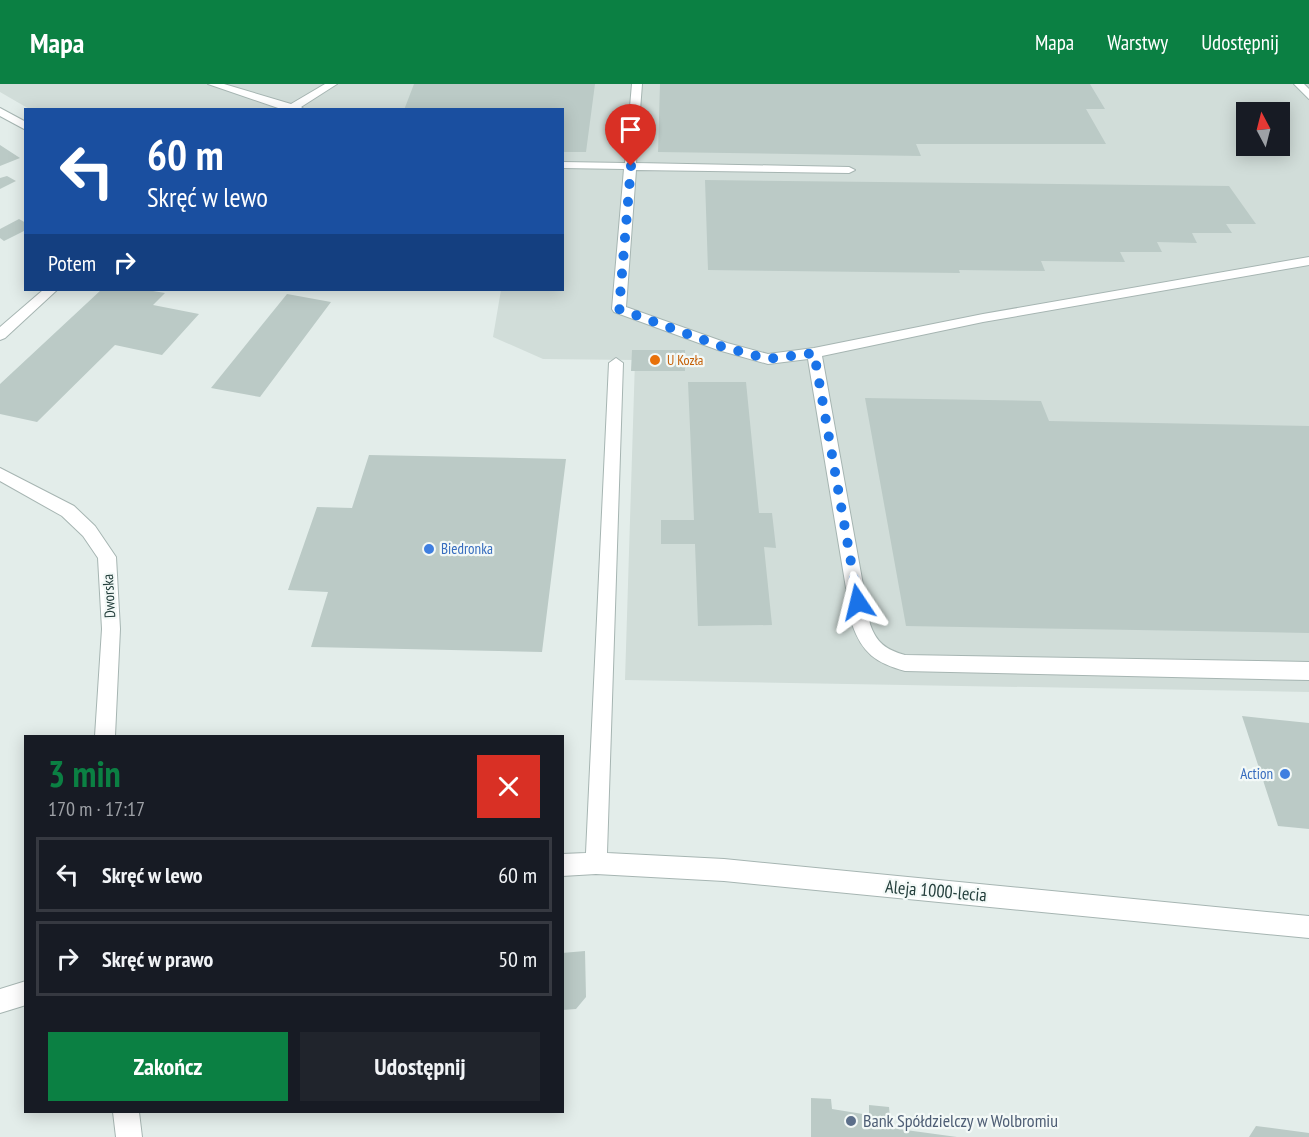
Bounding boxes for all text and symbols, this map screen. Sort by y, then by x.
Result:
text: Mapa [30,24,84,61]
text: Mapa [1035,29,1074,56]
text: Warstwy [1107,29,1168,56]
text: Udostępnij [1201,29,1279,56]
north arrow [1236,102,1290,156]
map controls [1236,102,1290,156]
pin [605,104,656,166]
icon: arrive [614,113,647,146]
text: 60 m [147,127,224,182]
icon: left [48,132,126,210]
text: Skręć w lewo [147,180,268,214]
icon: right [108,246,141,279]
text: Potem [48,249,96,277]
place label: U Kozła [667,351,703,369]
marker: U Kozła [648,353,662,367]
place label: Biedronka [441,539,493,558]
marker: Biedronka [422,542,436,556]
position arrow [826,570,890,634]
street label: Dworska [98,574,119,619]
text: 3 min [48,750,121,797]
button: close [477,755,540,818]
place label: Action [1240,764,1273,783]
marker: Action [1278,767,1292,781]
text: 170 m · 17:17 [48,796,145,822]
icon: left [51,858,84,891]
text: Skręć w lewo [102,861,203,889]
text: 60 m [498,861,537,889]
street label: Aleja 1000-lecia [884,875,988,906]
icon: right [51,942,84,975]
text: Skręć w prawo [102,945,213,973]
text: 50 m [498,945,537,973]
button: Zakończ [48,1032,288,1101]
button: Udostępnij [300,1032,540,1101]
place label: Bank Spółdzielczy w Wolbromiu [863,1109,1058,1132]
marker: Bank Spółdzielczy w Wolbromiu [844,1114,858,1128]

